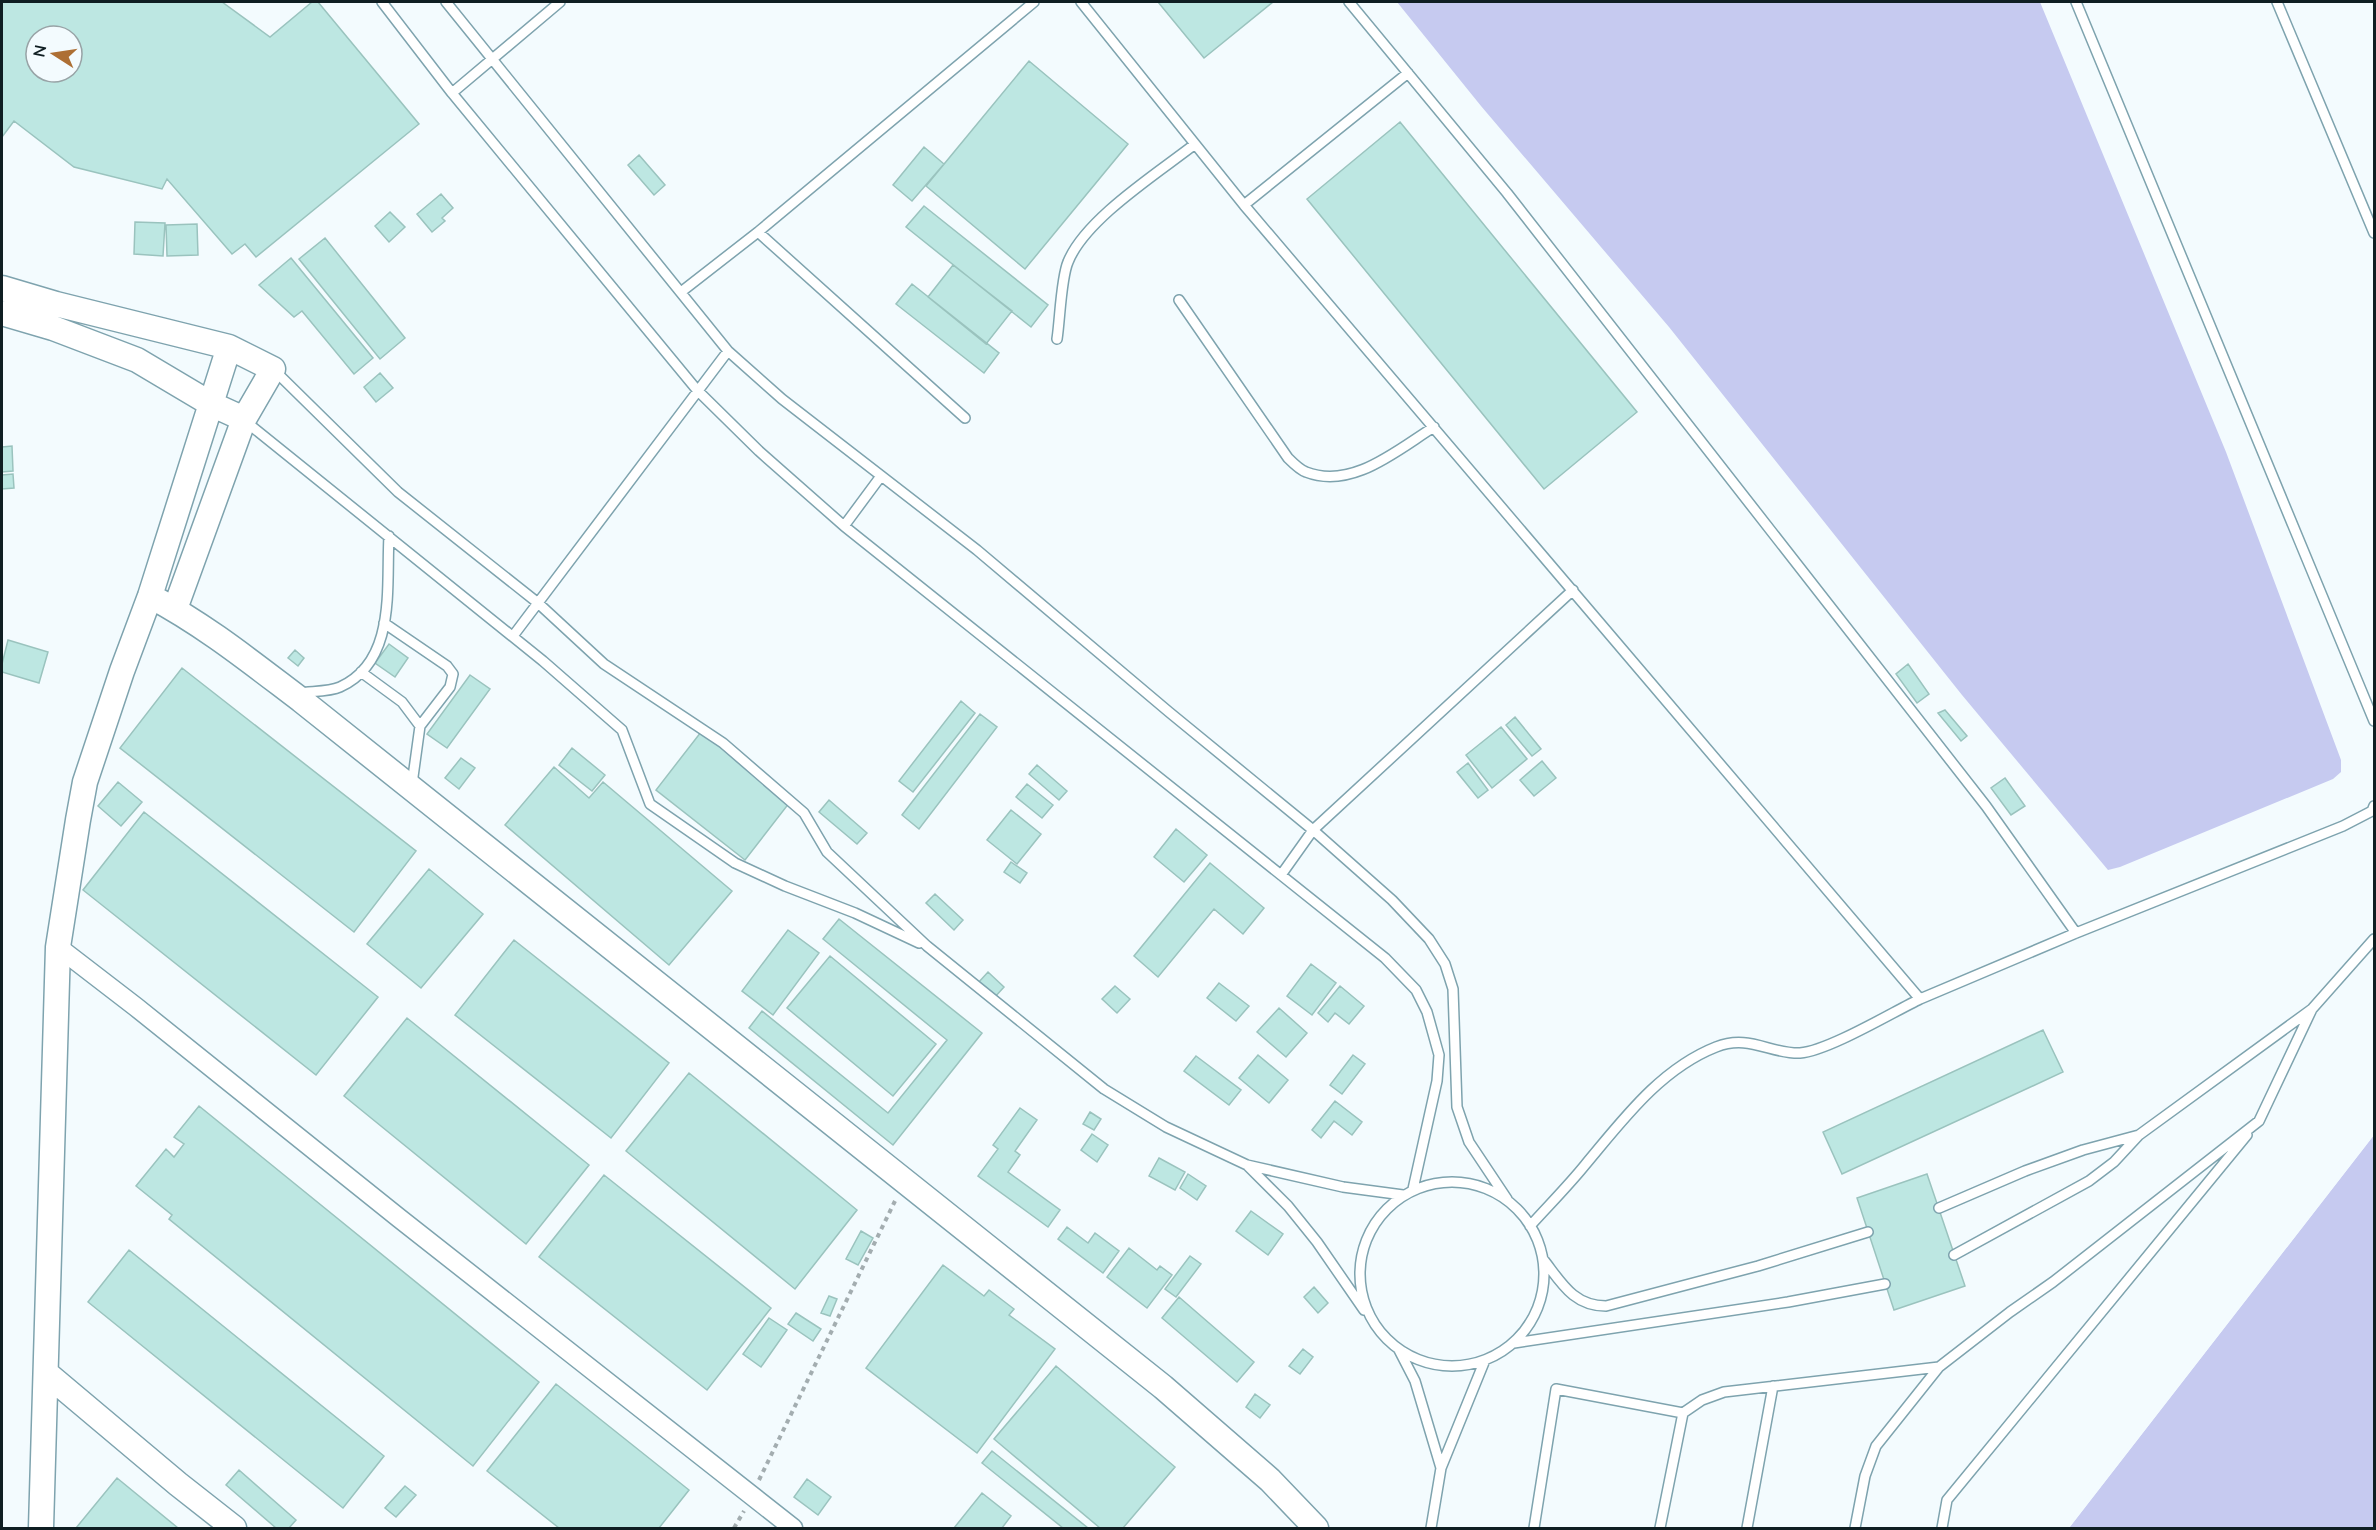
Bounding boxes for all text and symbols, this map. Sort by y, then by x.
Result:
north arrow [24,24,84,84]
text: N [28,43,52,59]

